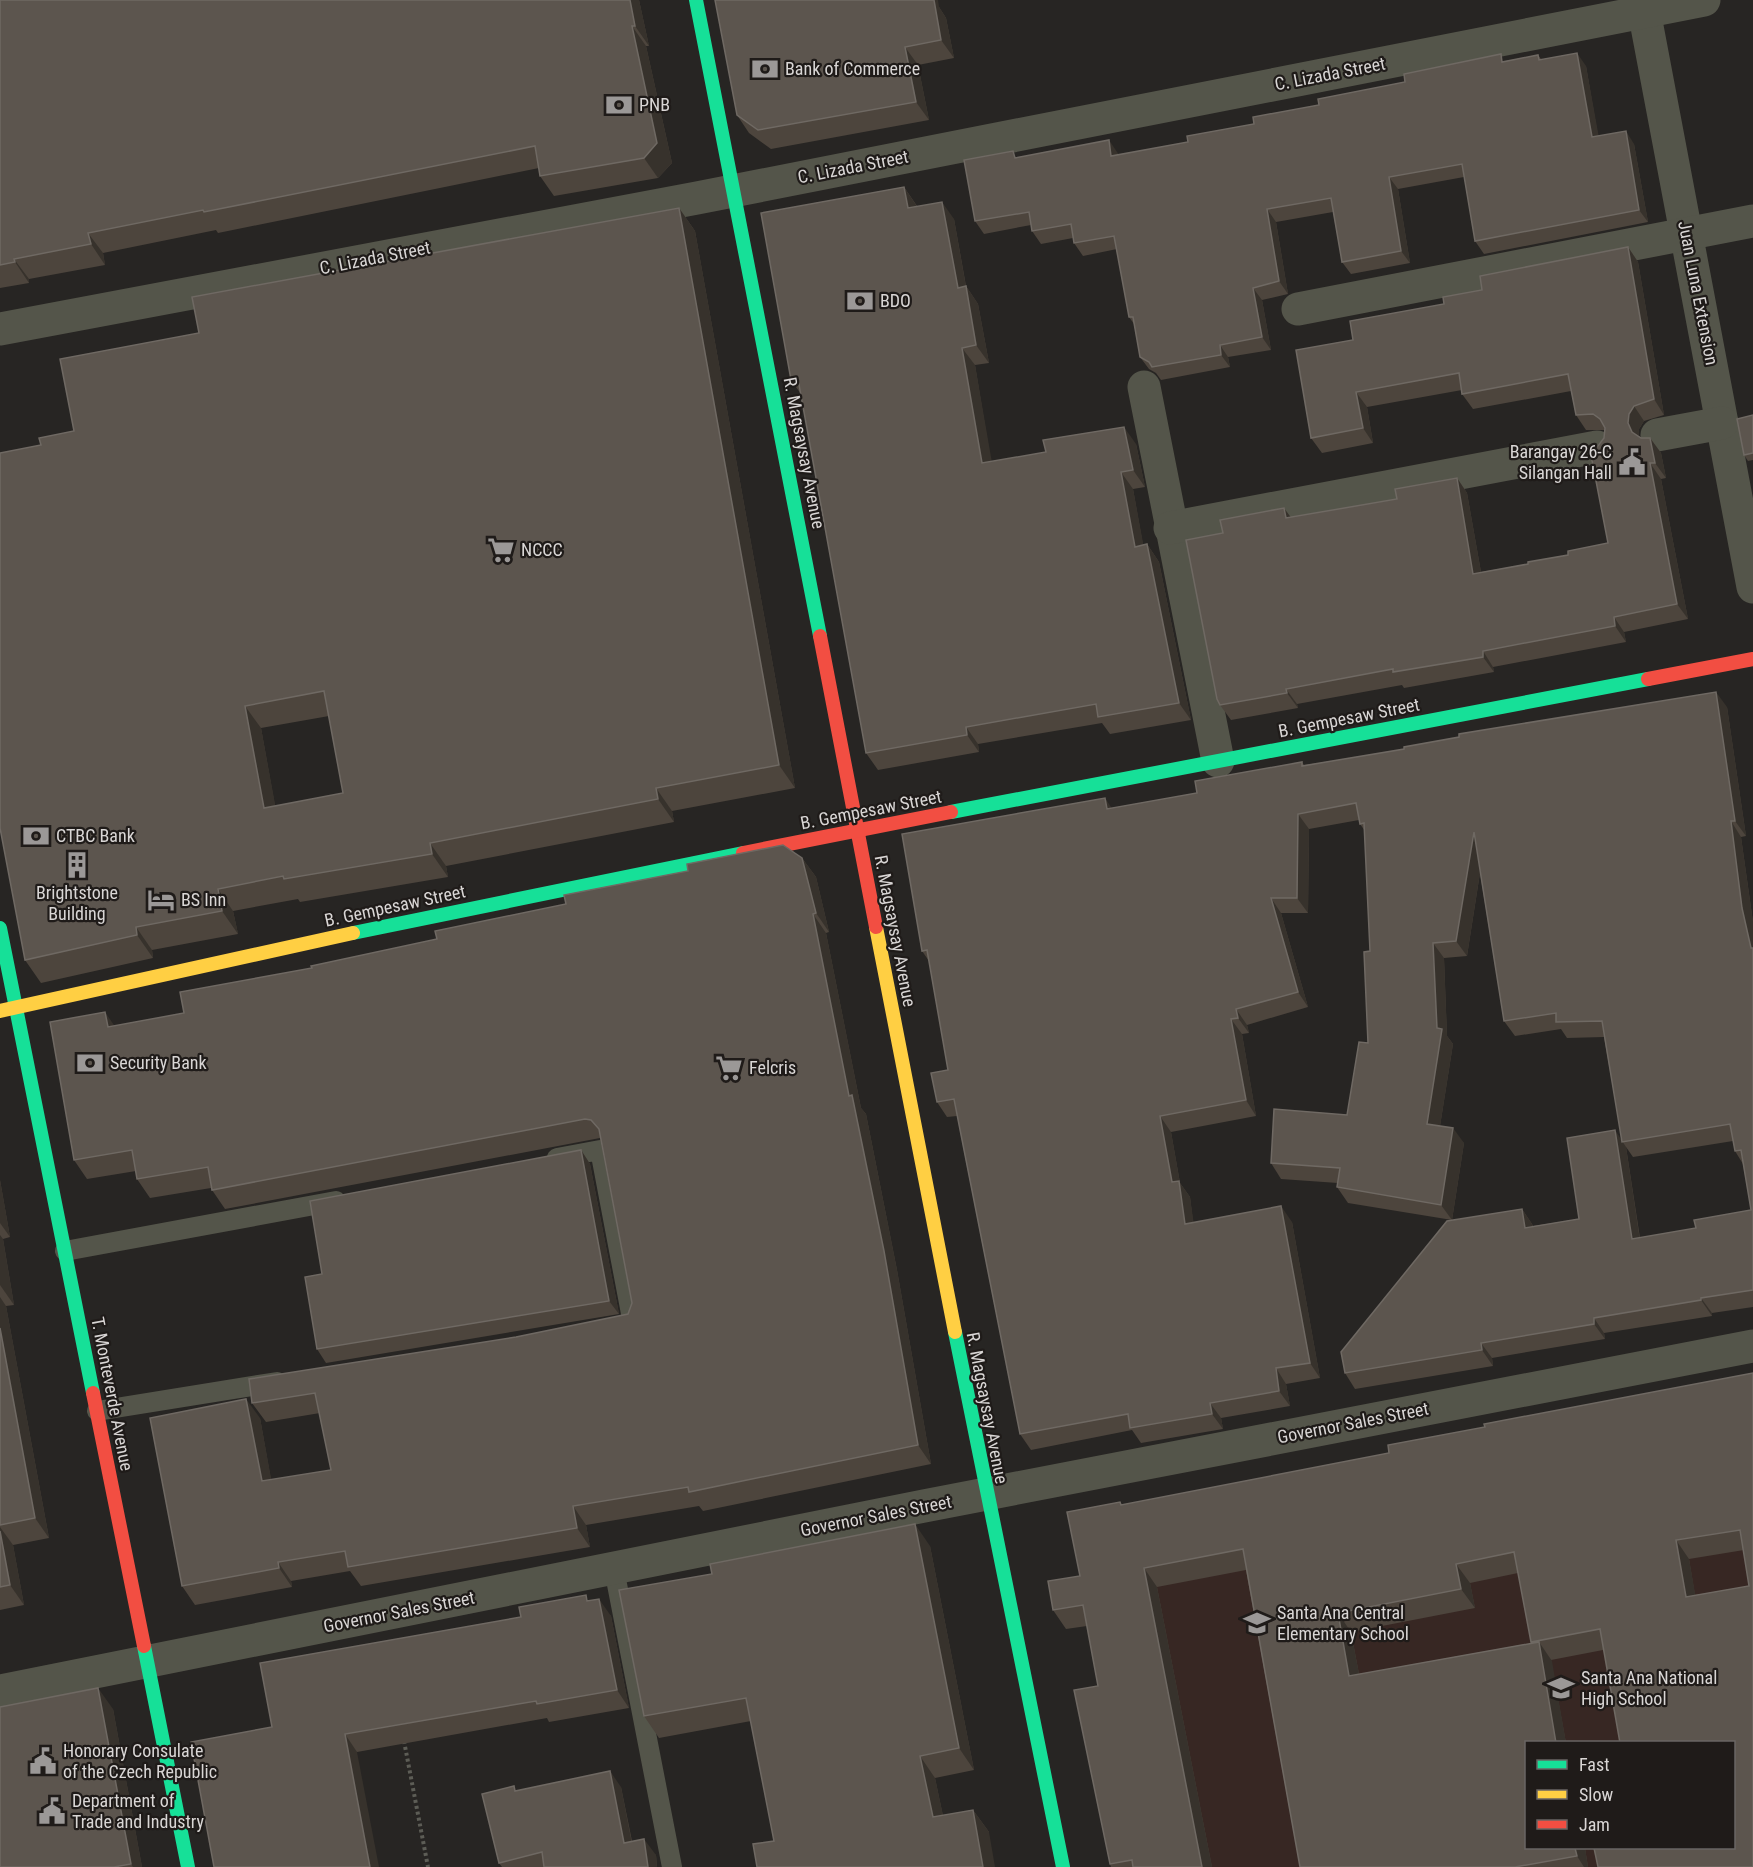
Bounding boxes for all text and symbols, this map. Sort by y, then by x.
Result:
street label: C. Lizada Street [1273,53,1387,95]
bank icon: Bank of Commerce [750,54,780,84]
place label: Bank of Commerce [785,58,920,79]
bank icon: PNB [604,90,634,120]
place label: PNB [639,94,670,115]
street label: C. Lizada Street [796,146,910,188]
street label: Juan Luna Extension [1674,219,1723,367]
street label: C. Lizada Street [318,237,432,279]
bank icon: BDO [845,286,875,316]
place label: BDO [880,290,911,311]
street label: R. Magsaysay Avenue [780,375,829,530]
place label: Barangay 26-C Silangan Hall [1510,441,1612,483]
public building icon: Barangay 26-C Silangan Hall [1617,447,1647,477]
supermarket icon: NCCC [486,535,516,565]
place label: NCCC [521,539,563,560]
street label: B. Gempesaw Street [1276,694,1421,742]
street label: B. Gempesaw Street [798,786,943,834]
bank icon: CTBC Bank [21,821,51,851]
place label: CTBC Bank [56,825,135,846]
building icon: Brightstone Building [62,850,92,880]
street label: R. Magsaysay Avenue [871,853,920,1008]
street label: B. Gempesaw Street [323,880,467,931]
place label: Brightstone Building [36,882,118,924]
hotel icon: BS Inn [146,885,176,915]
place label: BS Inn [181,889,226,910]
bank icon: Security Bank [75,1048,105,1078]
place label: Security Bank [110,1052,207,1073]
supermarket icon: Felcris [714,1053,744,1083]
place label: Felcris [749,1057,796,1078]
street label: T. Monteverde Avenue [87,1315,138,1472]
street label: R. Magsaysay Avenue [963,1330,1012,1485]
street label: Governor Sales Street [1276,1398,1430,1447]
street label: Governor Sales Street [799,1491,953,1540]
street label: Governor Sales Street [322,1587,476,1636]
place label: Santa Ana Central Elementary School [1277,1602,1409,1644]
school or university icon: Santa Ana Central Elementary School [1242,1608,1272,1638]
place label: Santa Ana National High School [1581,1667,1717,1709]
school or university icon: Santa Ana National High School [1546,1673,1576,1703]
place label: Honorary Consulate of the Czech Republic [63,1740,217,1782]
legend [1525,1741,1735,1849]
public building icon: Honorary Consulate of the Czech Republic [28,1746,58,1776]
text: Fast [1579,1754,1610,1775]
text: Slow [1579,1784,1614,1805]
place label: Department of Trade and Industry [72,1790,204,1832]
public building icon: Department of Trade and Industry [37,1796,67,1826]
text: Jam [1579,1814,1610,1835]

